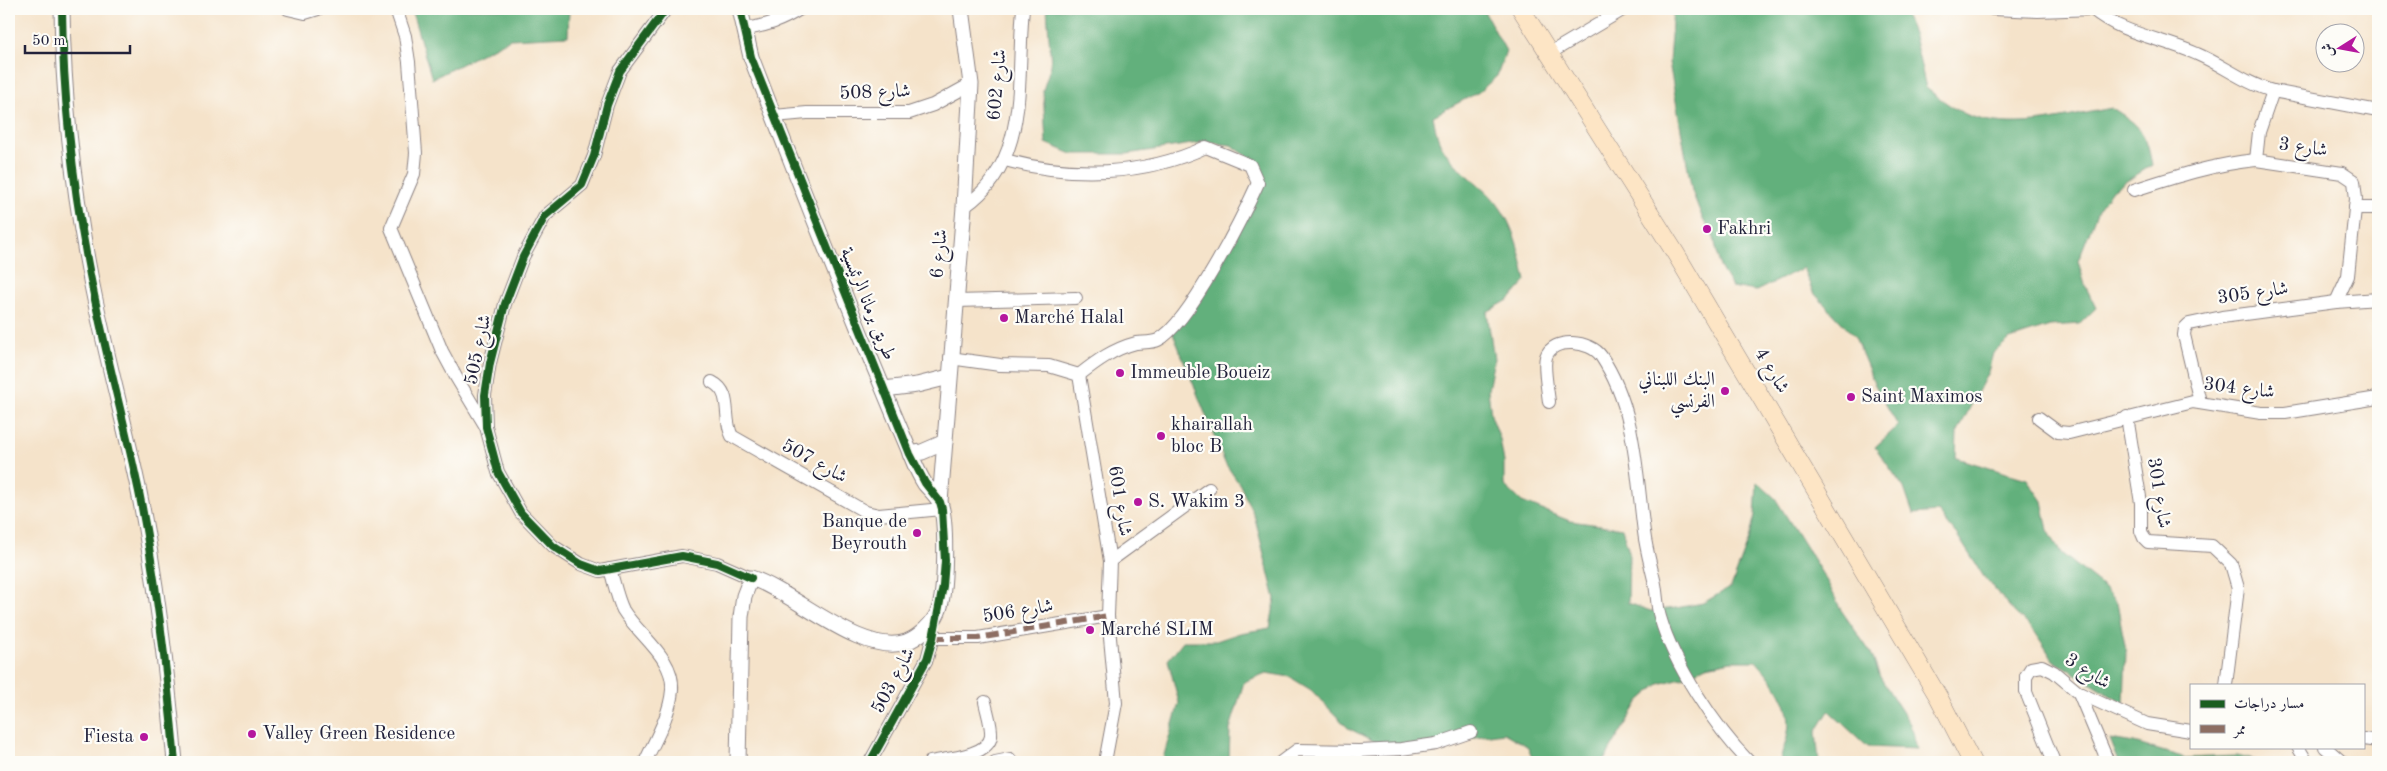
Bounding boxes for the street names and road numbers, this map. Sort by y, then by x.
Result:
street label: شارع 602 [985,49,1015,122]
street label: شارع 508 [839,82,911,108]
street label: شارع 3 [2277,135,2329,165]
street label: شارع 6 [928,229,956,280]
street label: طريق برمانا الرئيسية [835,244,900,363]
street label: شارع 305 [2216,280,2290,312]
street label: شارع 505 [462,313,500,388]
street label: شارع 4 [1747,345,1792,399]
street label: شارع 304 [2202,375,2276,407]
street label: شارع 507 [776,436,850,491]
street label: شارع 301 [2139,456,2173,530]
street label: شارع 601 [1100,464,1134,538]
street label: شارع 506 [981,597,1055,631]
street label: شارع 503 [869,645,923,719]
street label: شارع 3 [2059,651,2113,697]

